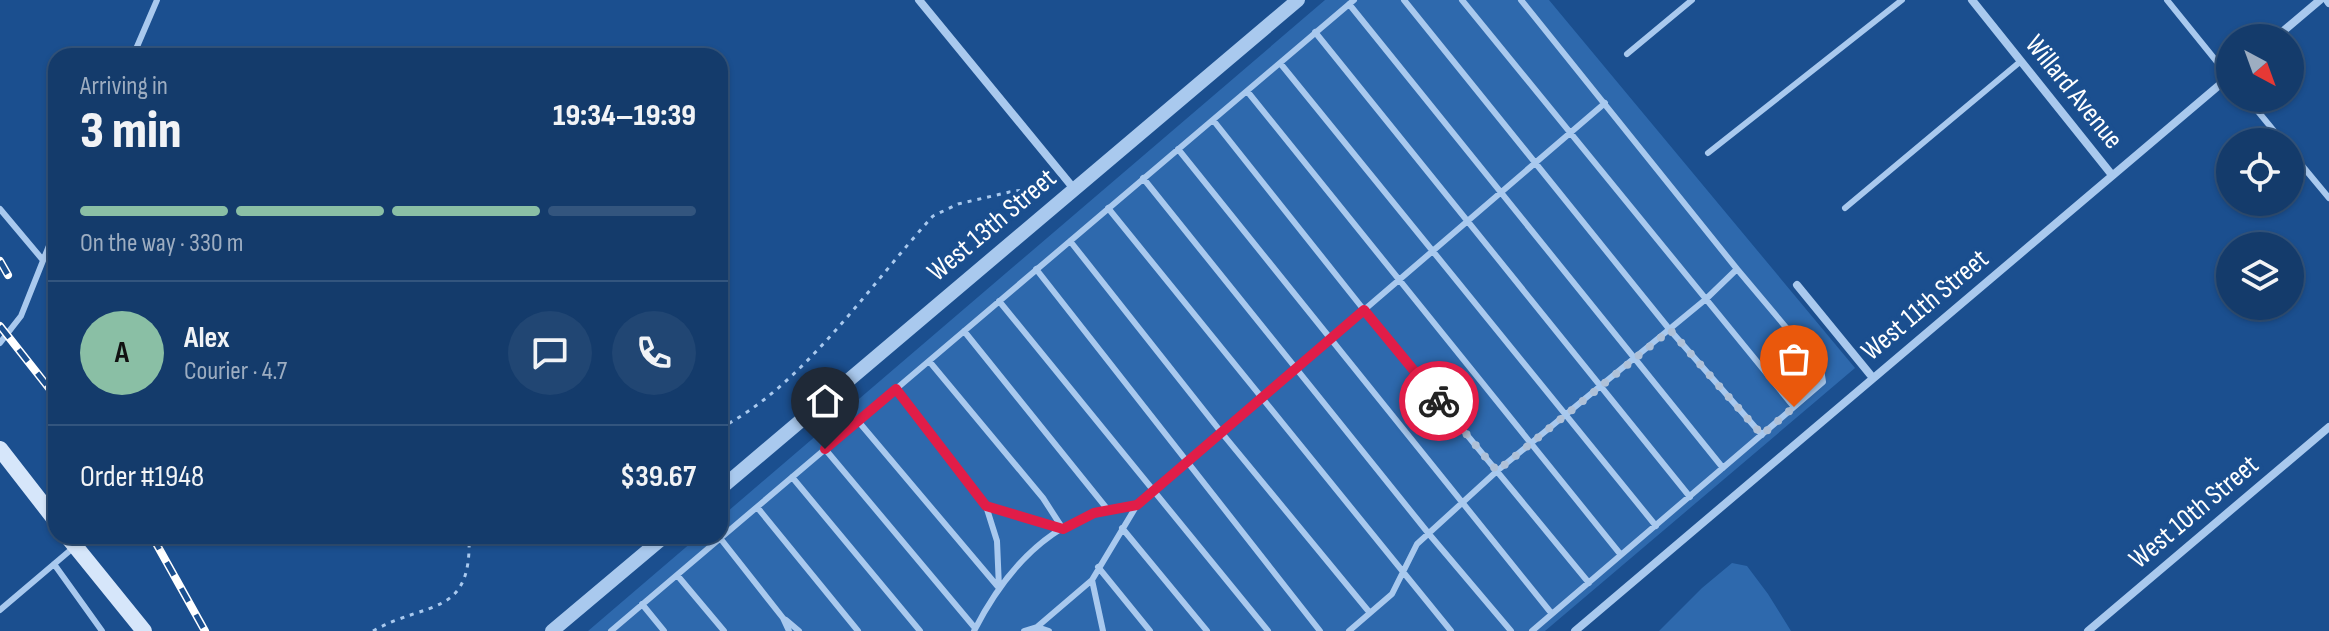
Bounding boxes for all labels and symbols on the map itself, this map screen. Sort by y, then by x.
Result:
north arrow [2216,24,2304,112]
street label: Willard Avenue [2018,28,2130,156]
street label: West 13th Street [921,162,1063,288]
street label: West 11th Street [1855,242,1995,368]
pin [1760,325,1828,407]
courier [1399,361,1479,441]
pin [791,367,859,449]
street label: West 10th Street [2123,448,2265,576]

